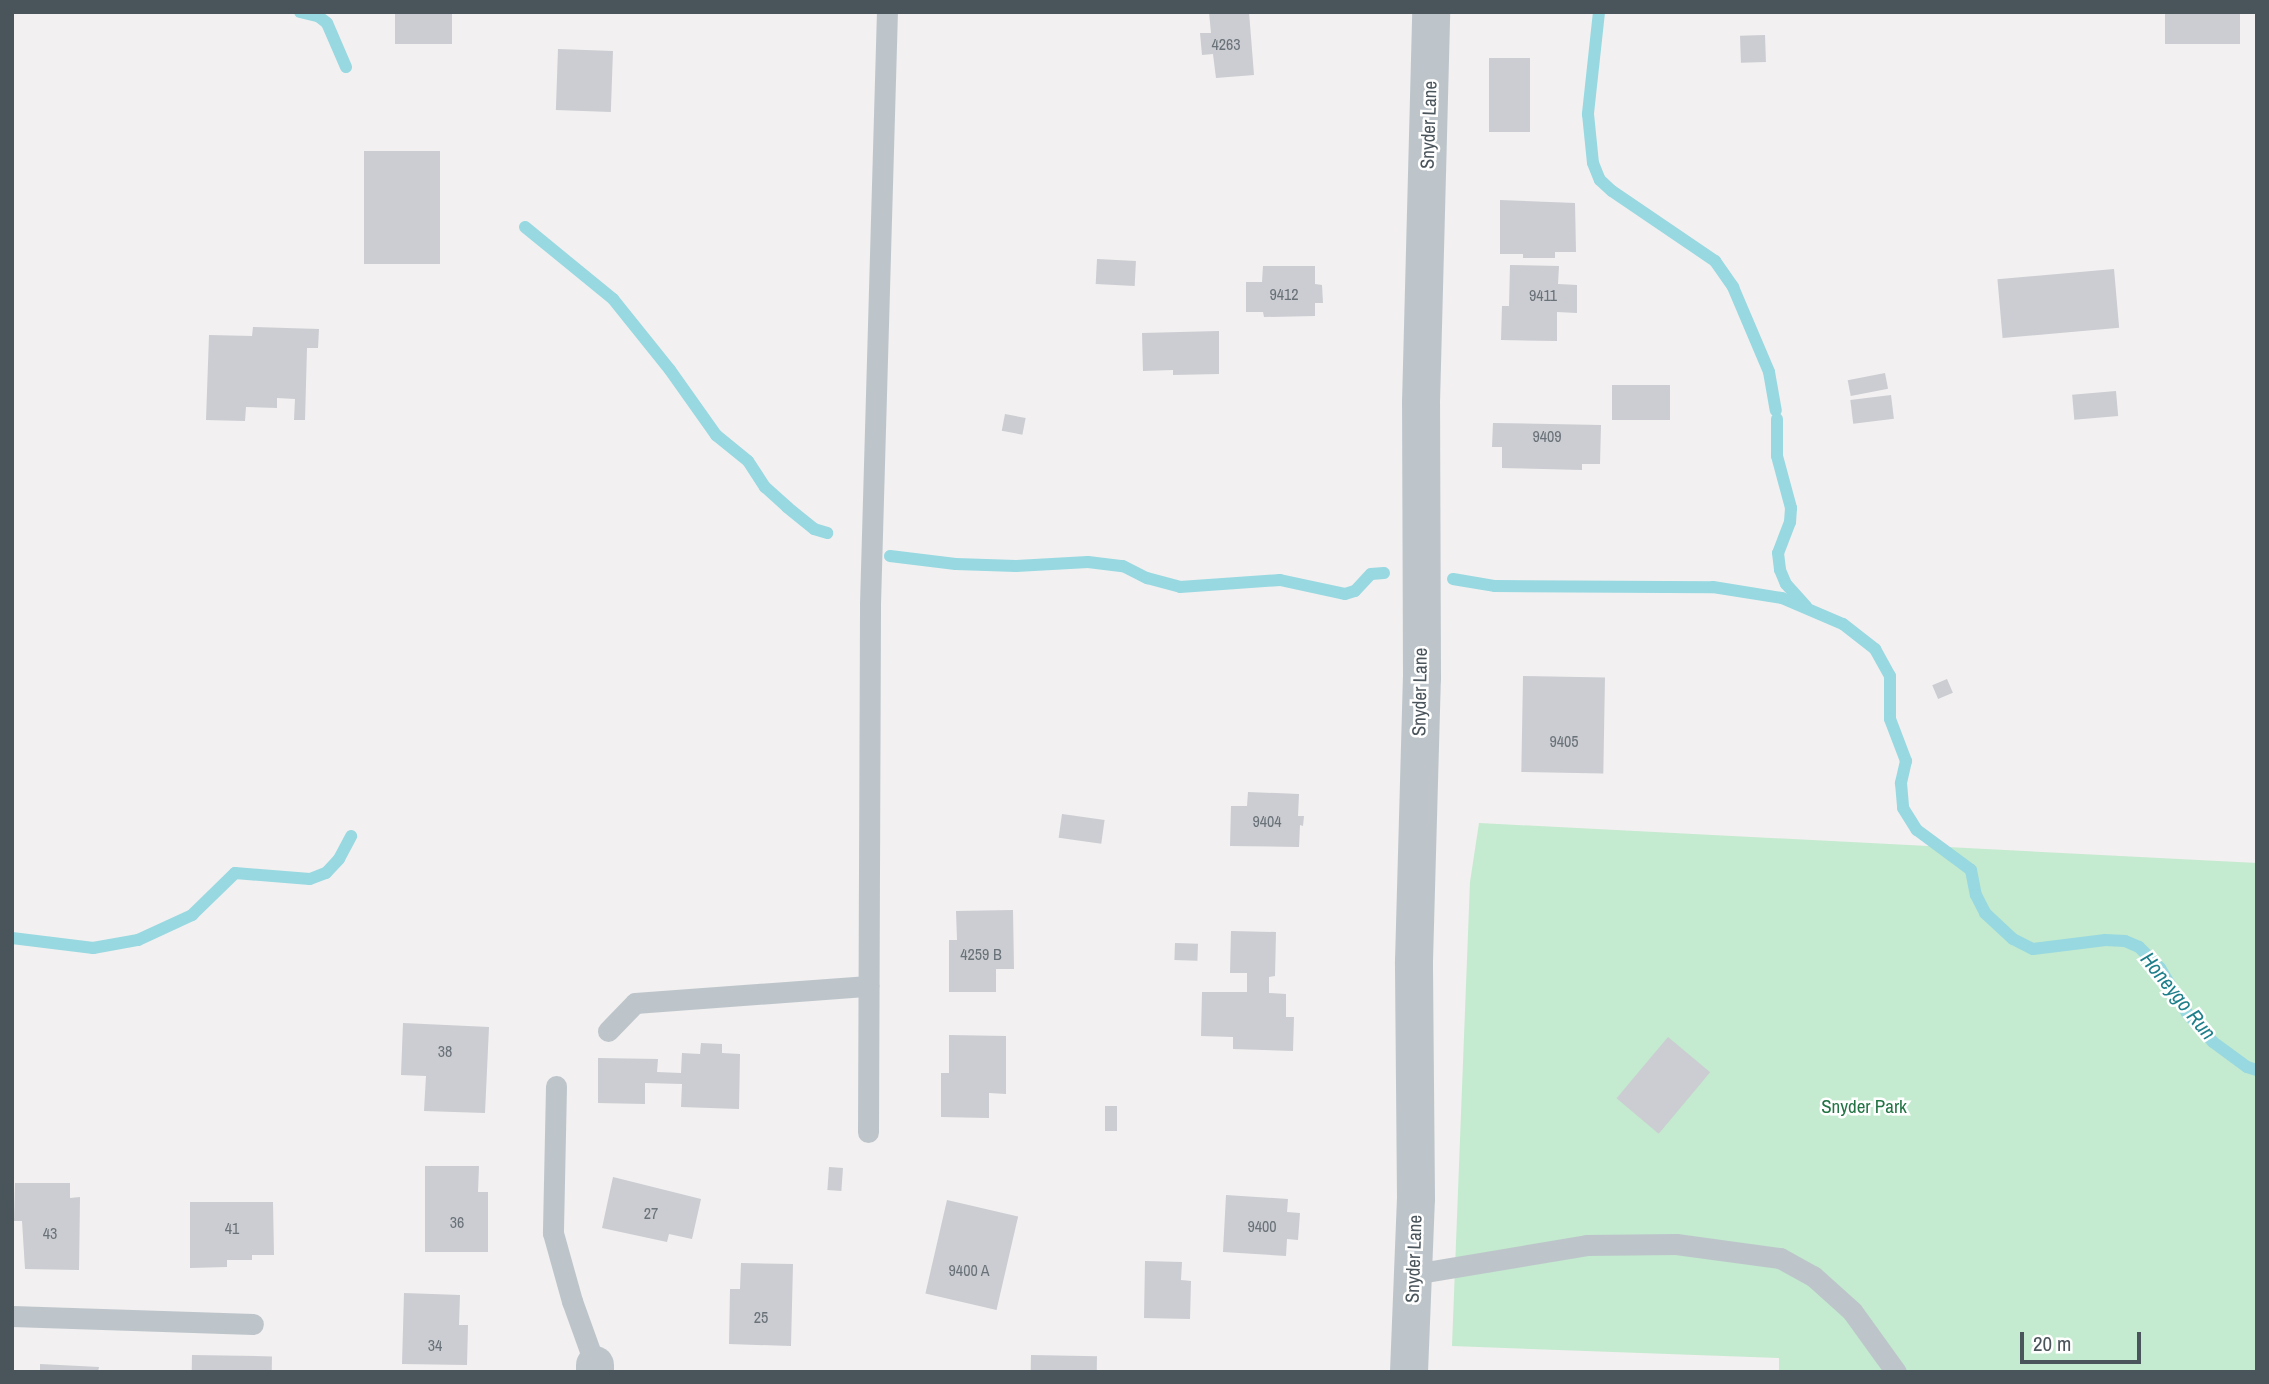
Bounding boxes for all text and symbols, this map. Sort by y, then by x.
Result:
house number: 4263 [1211,34,1241,54]
street label: Snyder Lane [1416,80,1442,170]
house number: 9412 [1269,284,1299,304]
house number: 9411 [1529,285,1557,305]
house number: 9409 [1532,426,1562,446]
street label: Snyder Lane [1408,648,1432,736]
house number: 9405 [1549,731,1579,751]
house number: 9404 [1252,811,1282,831]
house number: 4259 B [960,944,1002,964]
water label: Honeygo Run [2135,947,2221,1045]
house number: 38 [438,1041,452,1061]
park label: Snyder Park [1821,1096,1907,1118]
house number: 27 [644,1203,658,1223]
house number: 36 [450,1212,464,1232]
street label: Snyder Lane [1401,1214,1427,1304]
house number: 9400 [1247,1216,1277,1236]
house number: 41 [225,1218,239,1238]
house number: 43 [43,1223,57,1243]
house number: 9400 A [948,1260,990,1280]
house number: 25 [754,1307,768,1327]
scale bar [2024,1318,2145,1362]
text: 20 m [2033,1329,2071,1358]
house number: 34 [428,1335,442,1355]

